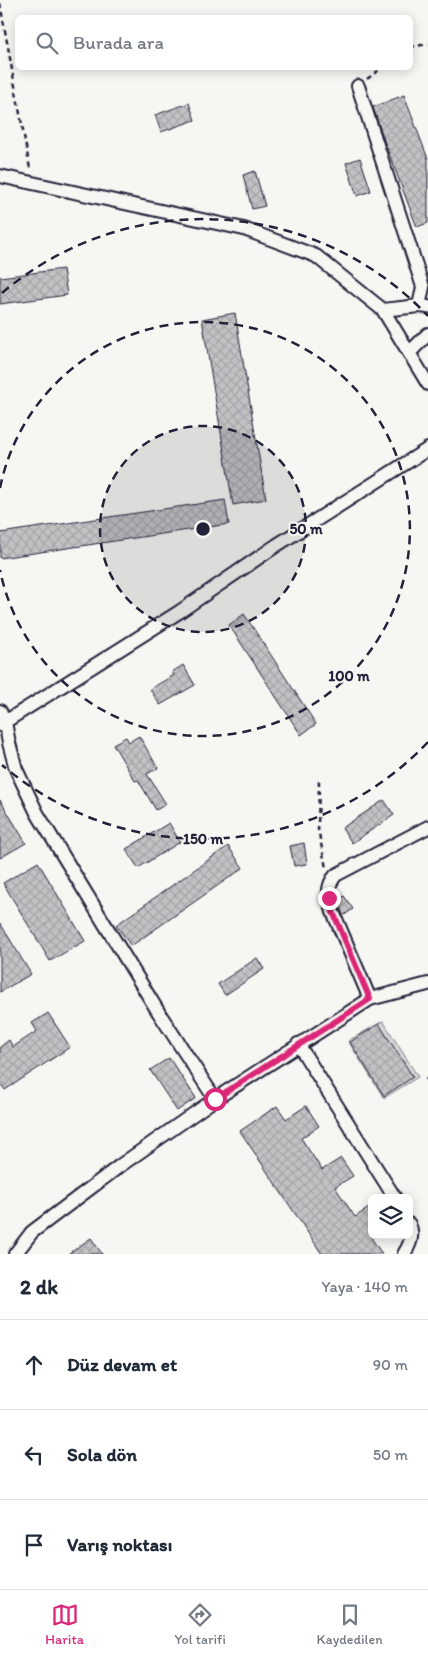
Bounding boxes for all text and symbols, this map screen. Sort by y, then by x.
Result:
search box [15,15,413,70]
icon: search [33,29,61,57]
text: Burada ara [73,31,164,54]
centre of rings [194,520,212,538]
text: 50 m [289,520,323,538]
text: 100 m [328,667,370,685]
text: 150 m [183,830,223,848]
route end [318,887,341,910]
route start [204,1088,227,1111]
map controls [368,1194,413,1239]
button: layers [368,1194,413,1239]
text: 2 dk [20,1274,58,1299]
text: Yaya · 140 m [321,1277,408,1296]
icon: ahead [20,1351,48,1379]
text: Düz devam et [67,1353,177,1376]
text: 90 m [373,1355,408,1374]
icon: left [20,1441,48,1469]
text: Sola dön [67,1443,137,1466]
text: 50 m [373,1445,408,1464]
icon: arrive [20,1531,48,1559]
text: Varış noktası [67,1533,172,1556]
tab: Harita [45,1601,84,1648]
tab: Yol tarifi [175,1601,226,1648]
tab: Kaydedilen [317,1601,383,1648]

